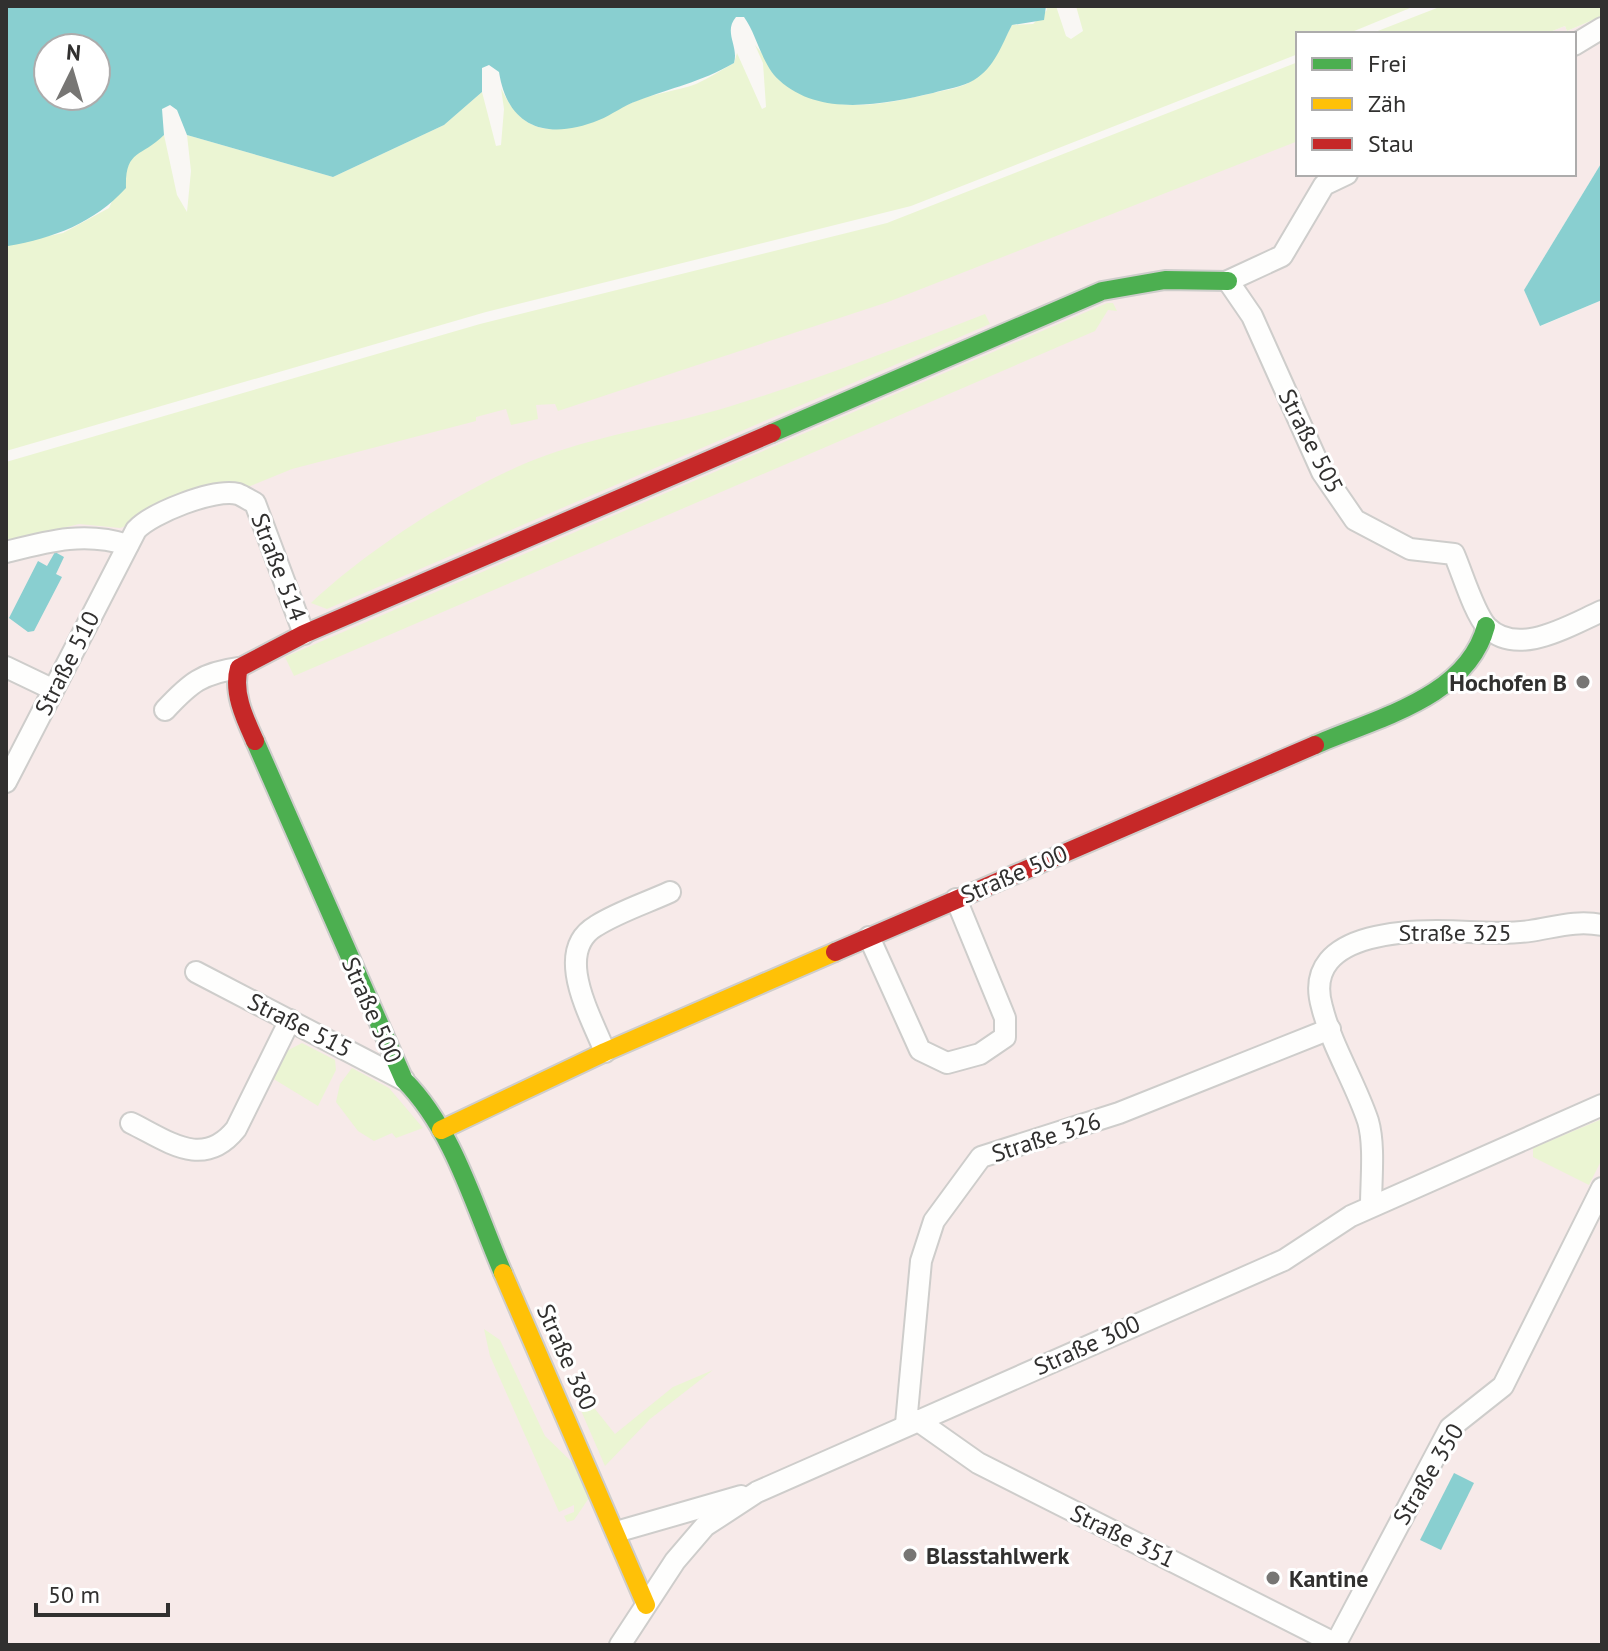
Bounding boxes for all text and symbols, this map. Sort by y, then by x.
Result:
north arrow [32,32,112,112]
legend [1296,32,1576,176]
text: N [65,37,82,67]
text: Frei [1368,48,1407,79]
text: Zäh [1368,88,1406,119]
text: Stau [1368,128,1414,159]
street label: Straße 505 [1272,384,1350,498]
street label: Straße 514 [244,509,314,625]
street label: Straße 510 [28,606,106,720]
place label: Hochofen B [1449,667,1567,698]
marker: Hochofen B [1574,673,1592,691]
street label: Straße 500 [956,838,1072,910]
street label: Straße 325 [1399,917,1512,948]
street label: Straße 500 [335,952,409,1068]
street label: Straße 515 [243,986,357,1064]
street label: Straße 326 [987,1105,1105,1169]
street label: Straße 380 [530,1299,604,1415]
street label: Straße 300 [1029,1308,1145,1382]
street label: Straße 350 [1386,1418,1470,1530]
street label: Straße 351 [1065,1497,1181,1575]
place label: Blasstahlwerk [926,1540,1070,1571]
marker: Blasstahlwerk [901,1546,919,1564]
place label: Kantine [1289,1563,1369,1594]
scale bar [36,1567,168,1617]
marker: Kantine [1264,1569,1282,1587]
text: 50 m [48,1579,100,1610]

